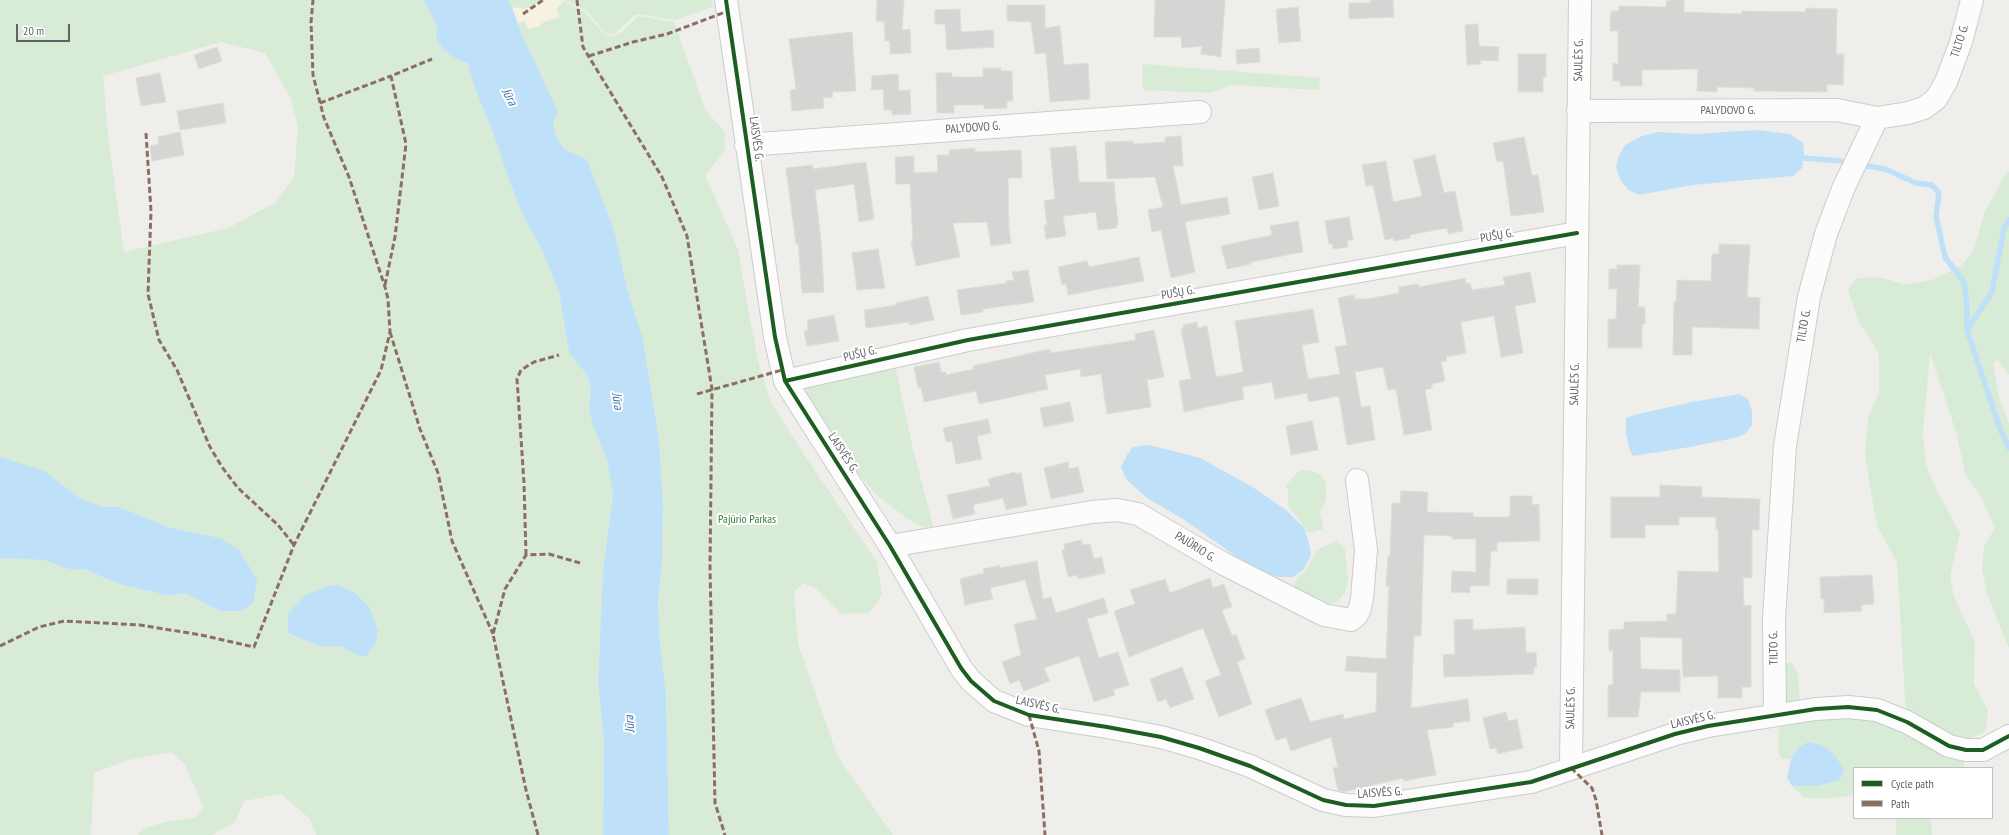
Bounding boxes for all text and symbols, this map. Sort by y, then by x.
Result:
scale bar [18,16,72,42]
text: 20 m [23,23,44,38]
street label: TILTO G. [1948,23,1972,59]
street label: SAULĖS G. [1571,38,1587,82]
water label: Jūra [498,86,520,108]
street label: PALYDOVO G. [1701,104,1755,118]
street label: LAISVĖS G. [746,116,766,162]
street label: PALYDOVO G. [945,119,1001,137]
street label: PUŠŲ G. [1479,226,1515,246]
street label: PUŠŲ G. [1160,283,1196,303]
street label: TILTO G. [1794,308,1814,344]
street label: PUŠŲ G. [842,343,878,365]
street label: SAULĖS G. [1567,362,1583,406]
water label: Jūra [608,391,626,411]
street label: LAISVĖS G. [825,430,861,476]
park label: Pajūrio Parkas [718,513,776,527]
street label: PAJŪRIO G. [1172,529,1218,565]
street label: TILTO G. [1767,631,1781,665]
street label: SAULĖS G. [1563,686,1579,730]
street label: LAISVĖS G. [1014,693,1062,717]
street label: LAISVĖS G. [1669,708,1717,732]
water label: Jūra [622,715,638,733]
legend [1853,767,1993,819]
text: Cycle path [1891,776,1934,791]
street label: LAISVĖS G. [1357,784,1403,802]
text: Path [1891,796,1909,811]

